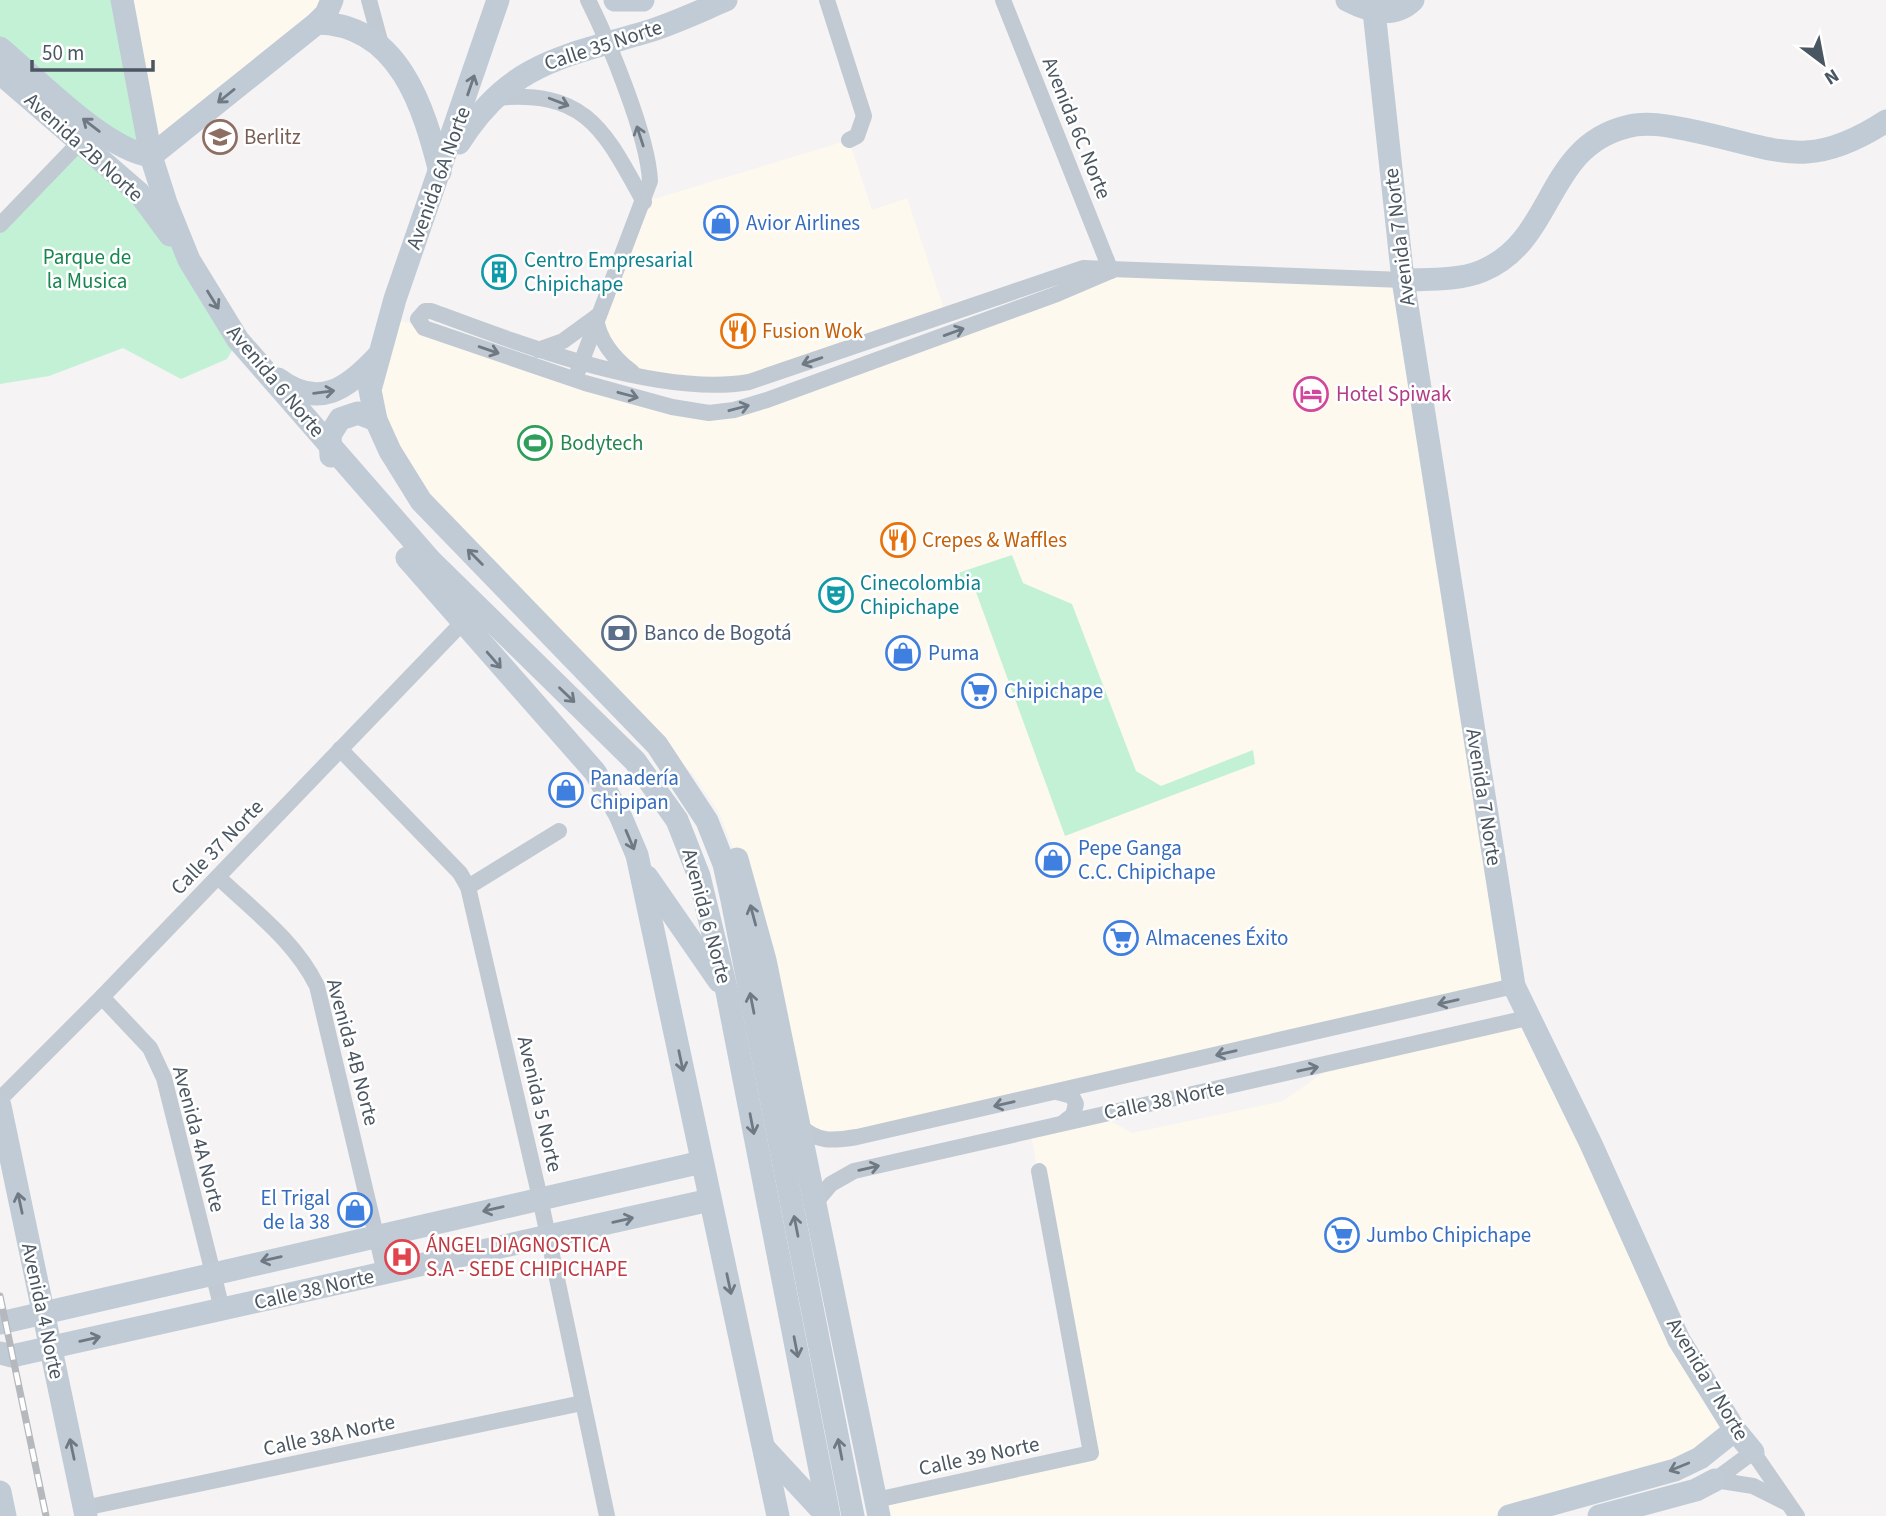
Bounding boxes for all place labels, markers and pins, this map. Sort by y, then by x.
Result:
school or university icon: Berlitz [201,118,239,156]
place label: Berlitz [244,122,301,152]
shop icon: Avior Airlines [702,204,740,242]
place label: Avior Airlines [746,208,860,238]
place label: Centro Empresarial Chipichape [524,245,693,299]
building icon: Centro Empresarial Chipichape [480,253,518,291]
restaurant icon: Fusion Wok [719,312,757,350]
place label: Fusion Wok [762,316,863,346]
hotel icon: Hotel Spiwak [1292,375,1330,413]
place label: Hotel Spiwak [1336,379,1452,409]
sports icon: Bodytech [516,424,554,462]
place label: Bodytech [560,428,643,458]
restaurant icon: Crepes & Waffles [879,521,917,559]
place label: Crepes & Waffles [922,525,1067,555]
place label: Cinecolombia Chipichape [860,568,981,622]
theatre icon: Cinecolombia Chipichape [817,576,855,614]
bank icon: Banco de Bogotá [600,614,638,652]
place label: Banco de Bogotá [644,618,792,648]
shop icon: Puma [884,634,922,672]
place label: Puma [928,638,979,668]
supermarket icon: Chipichape [960,672,998,710]
place label: Chipichape [1004,676,1103,706]
place label: Panadería Chipipan [590,763,679,817]
shop icon: Panadería Chipipan [547,771,585,809]
place label: Pepe Ganga C.C. Chipichape [1078,833,1216,887]
shop icon: Pepe Ganga C.C. Chipichape [1034,841,1072,879]
supermarket icon: Almacenes Éxito [1102,919,1140,957]
place label: Almacenes Éxito [1146,923,1288,953]
place label: El Trigal de la 38 [260,1183,330,1237]
shop icon: El Trigal de la 38 [336,1191,374,1229]
supermarket icon: Jumbo Chipichape [1323,1216,1361,1254]
place label: Jumbo Chipichape [1366,1220,1531,1250]
place label: ÁNGEL DIAGNOSTICA S.A - SEDE CHIPICHAPE [426,1230,628,1284]
hospital icon: ÁNGEL DIAGNOSTICA S.A - SEDE CHIPICHAPE [383,1238,421,1276]

